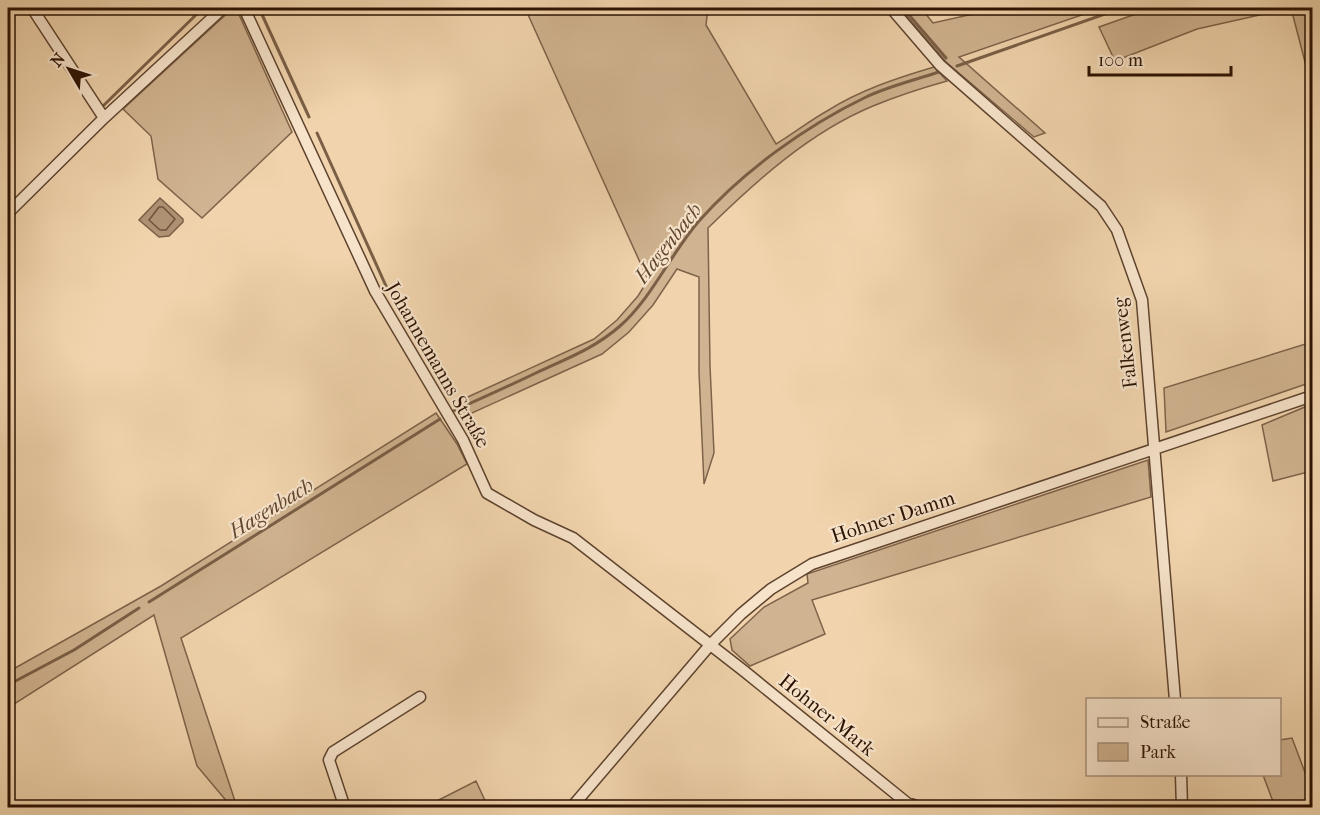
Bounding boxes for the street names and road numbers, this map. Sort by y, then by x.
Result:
street label: Johannemanns Straße [380,276,495,452]
street label: Falkenweg [1108,296,1142,390]
street label: Hohner Damm [828,486,958,548]
street label: Hohner Mark [774,669,880,761]

